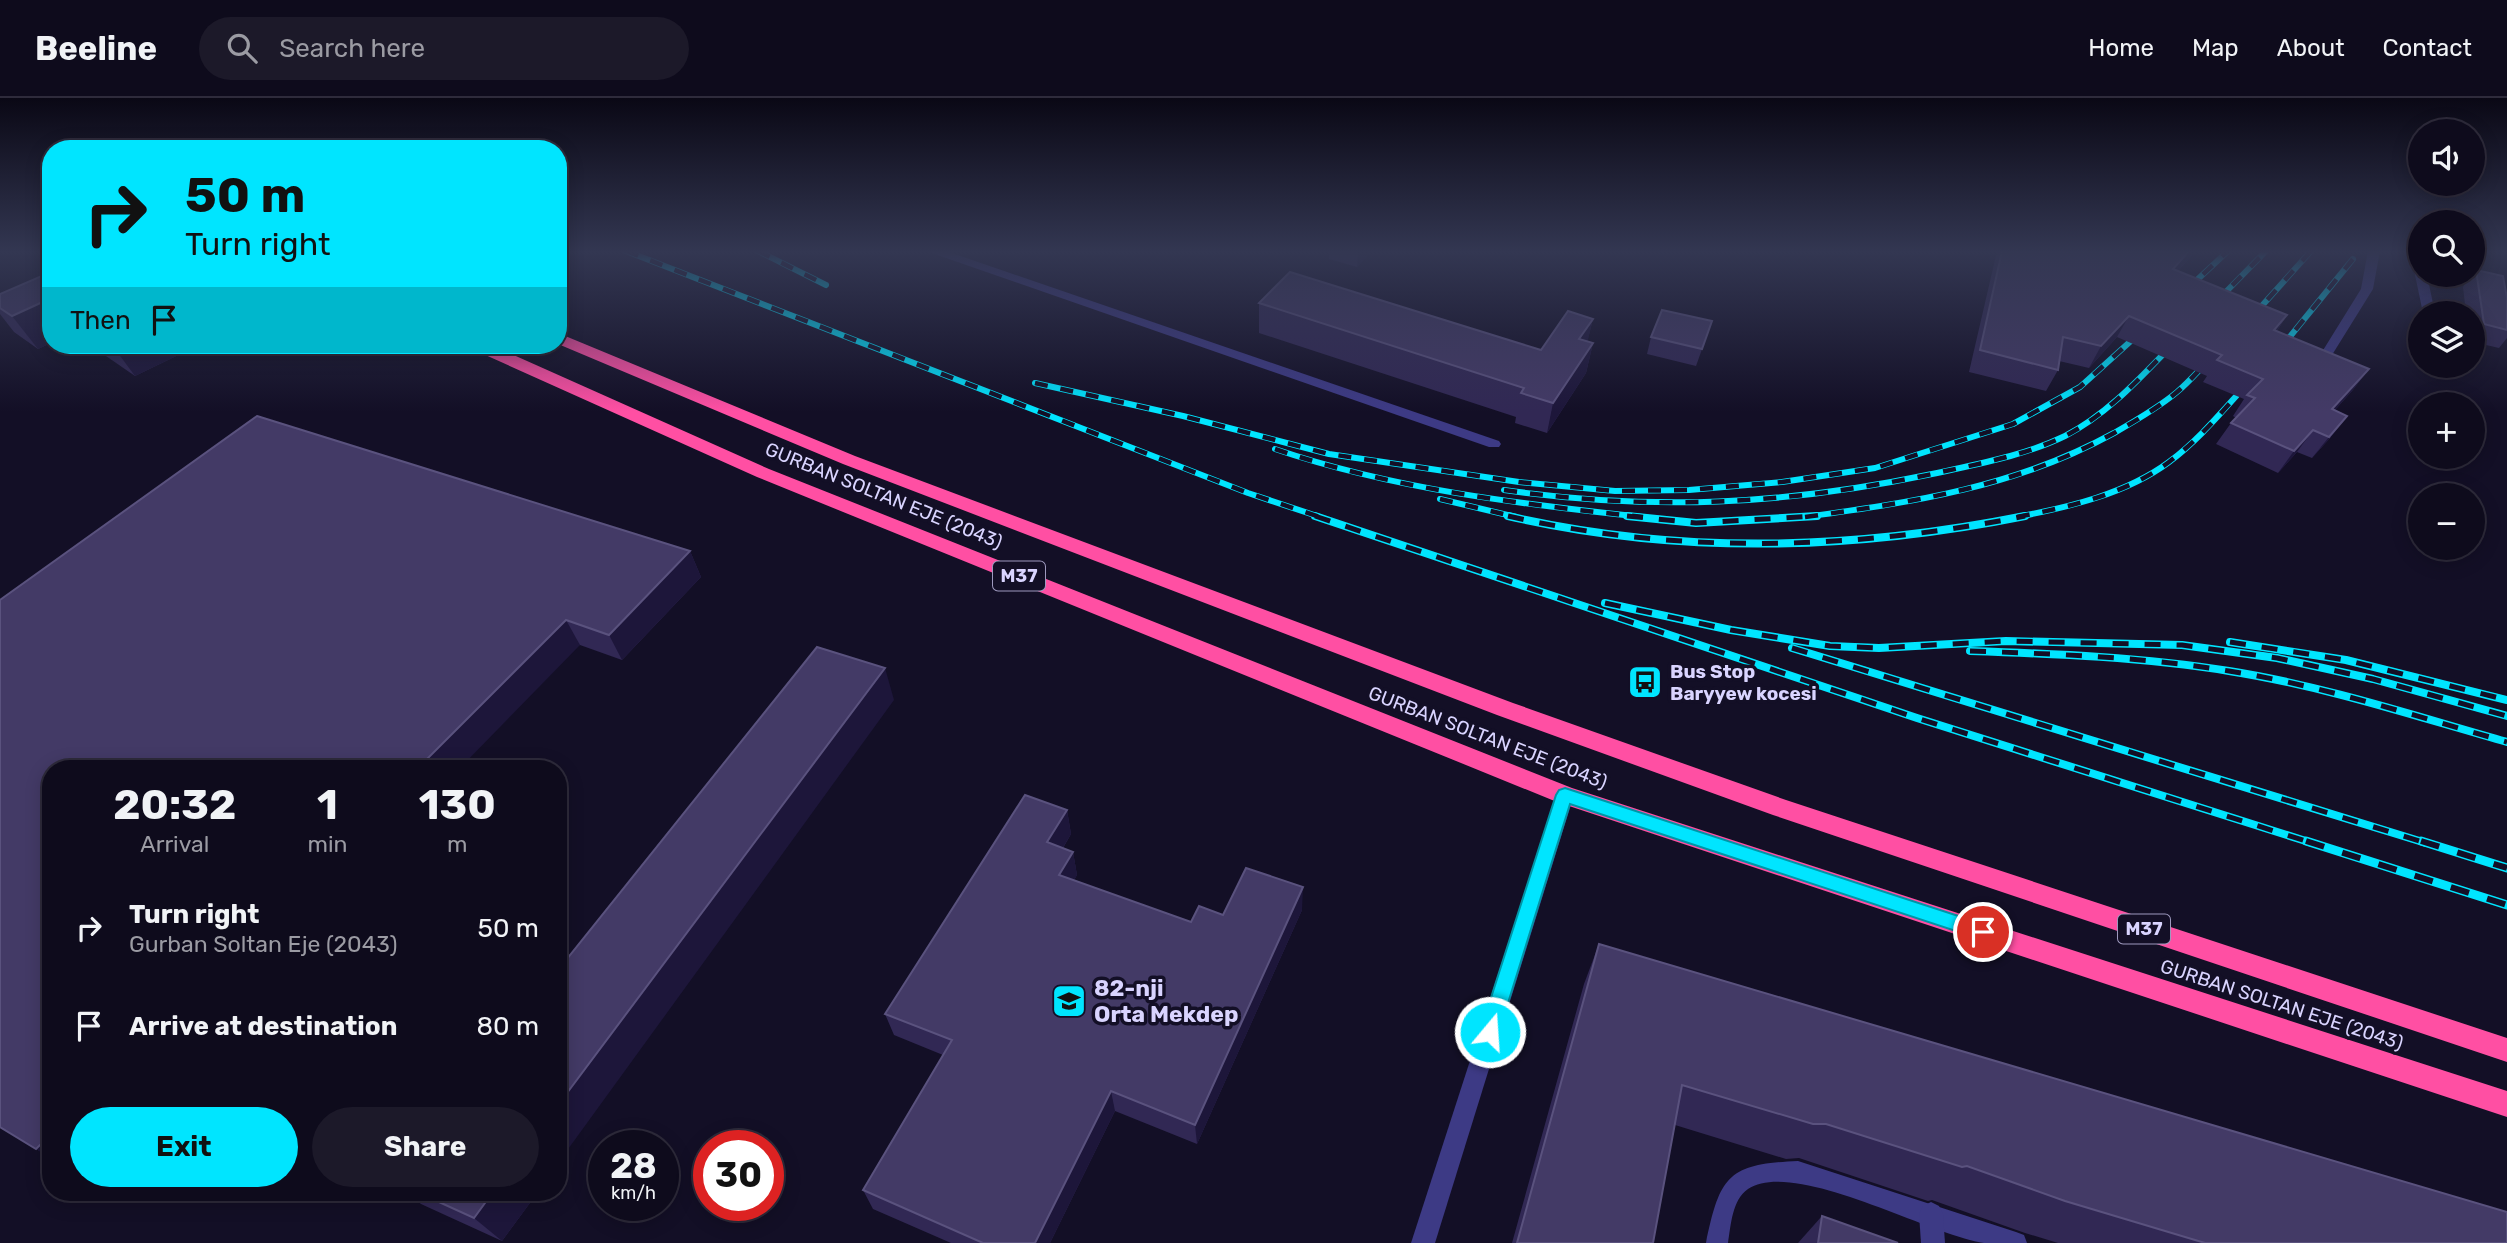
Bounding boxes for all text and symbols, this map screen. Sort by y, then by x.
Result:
search box [199,17,689,80]
text: Beeline [35,29,157,68]
icon: search [223,29,261,67]
text: Search here [279,33,425,64]
text: Home [2088,34,2154,62]
text: Map [2192,34,2239,62]
text: About [2277,34,2345,62]
text: Contact [2383,34,2472,62]
map controls [2408,119,2485,560]
button: sound [2408,119,2485,196]
text: 50 m [185,166,305,224]
icon: right [70,168,161,259]
button: search [2408,210,2485,287]
text: Turn right [185,225,330,263]
icon: arrive [145,301,183,339]
button: layers [2408,301,2485,378]
text: Then [70,305,131,336]
button: + [2408,392,2485,469]
street label: GURBAN SOLTAN EJE (2043) [762,437,1006,554]
button: − [2408,483,2485,560]
road number: M37 [993,562,1045,590]
place label: Bus Stop Baryyew kocesi [1670,660,1817,705]
bus stop icon: Bus Stop Baryyew kocesi [1626,663,1664,701]
street label: GURBAN SOLTAN EJE (2043) [1365,681,1610,794]
text: 20:32 [113,780,236,830]
text: 1 [317,780,338,830]
text: 130 [419,780,496,830]
text: Arrival [140,830,209,858]
text: min [308,830,347,858]
text: m [447,830,467,858]
text: Turn right [129,899,259,930]
pin [1953,902,2013,962]
icon: right [70,909,108,947]
text: 50 m [478,913,539,944]
icon: arrive [1964,913,2002,951]
road number: M37 [2118,914,2170,944]
text: Gurban Soltan Eje (2043) [129,930,398,958]
street label: GURBAN SOLTAN EJE (2043) [2158,954,2406,1055]
place label: 82-nji Orta Mekdep [1094,974,1238,1028]
school or university icon: 82-nji Orta Mekdep [1050,982,1088,1020]
position arrow [1453,995,1527,1069]
icon: arrive [70,1007,108,1045]
text: Arrive at destination [129,1011,397,1042]
text: 80 m [476,1011,539,1042]
button: Exit [70,1107,298,1187]
button: Share [312,1107,539,1187]
speed limit sign: 30 [693,1130,784,1221]
text: 28 [610,1145,657,1187]
text: km/h [611,1182,656,1204]

